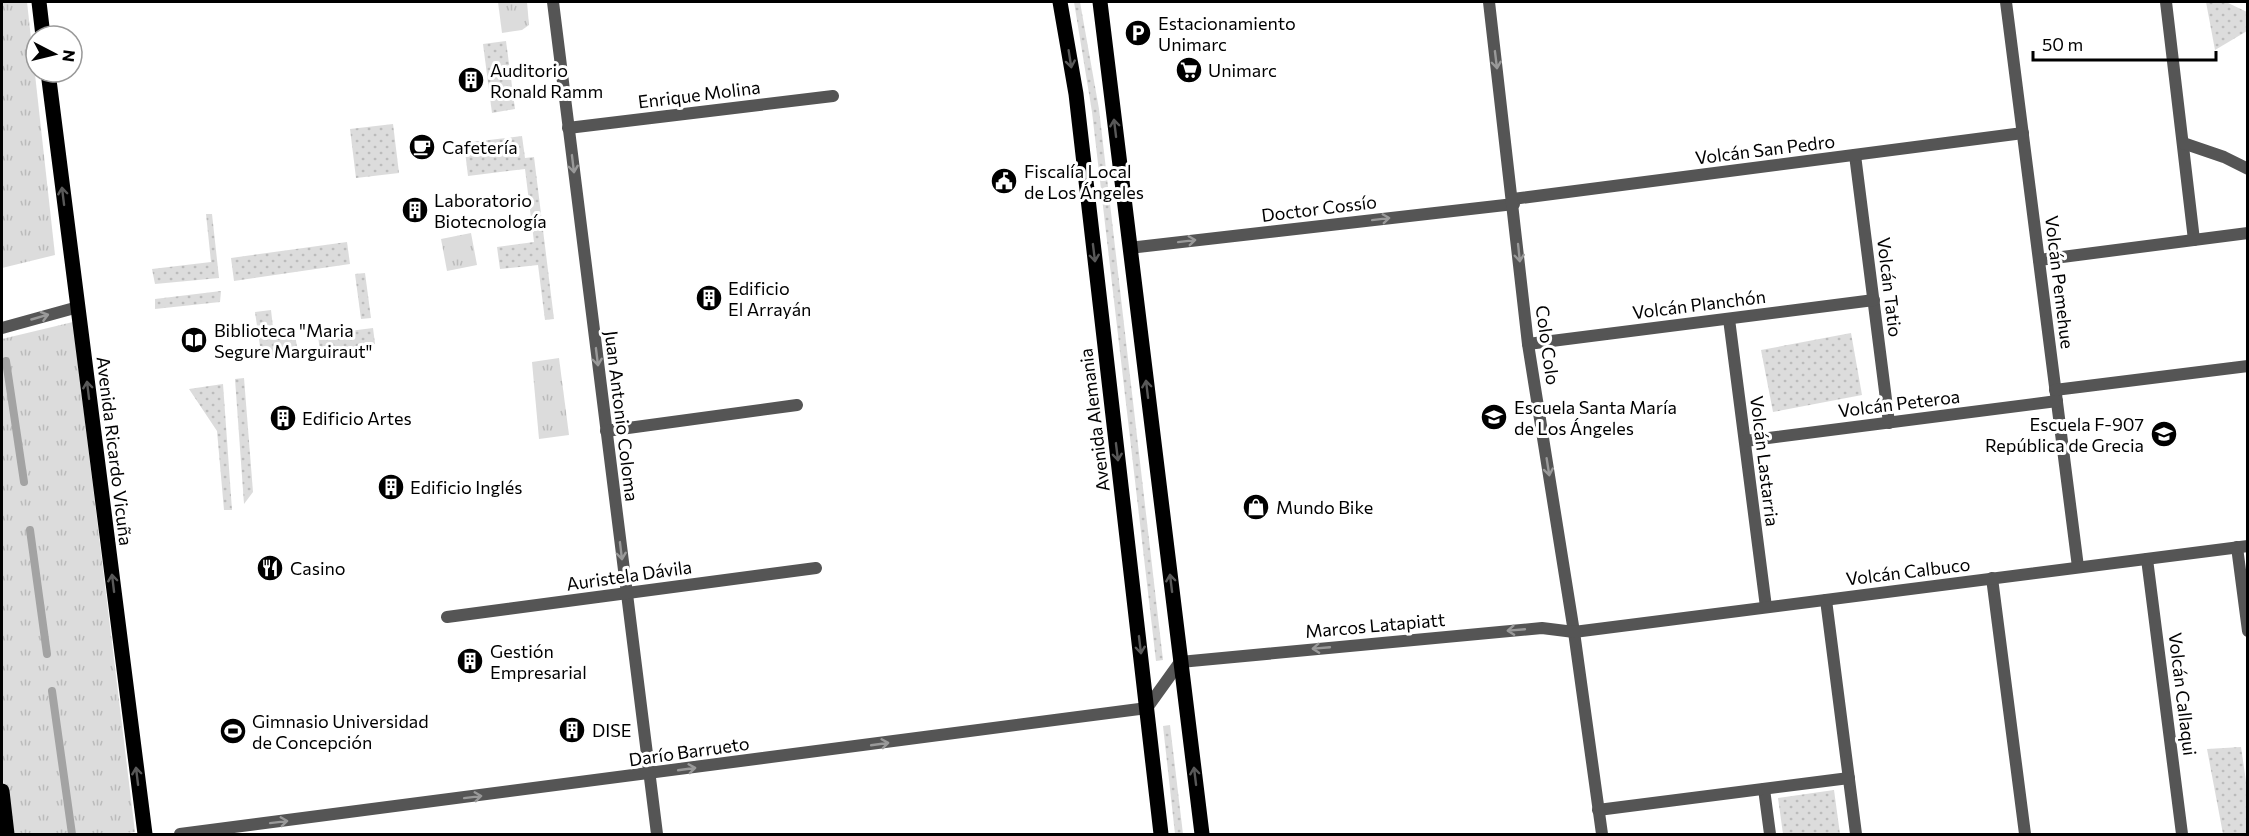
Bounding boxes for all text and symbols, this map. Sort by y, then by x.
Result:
place label: Estacionamiento Unimarc [1158,12,1296,55]
parking icon: Estacionamiento Unimarc [1123,18,1153,48]
north arrow [24,24,84,84]
scale bar [2033,24,2216,62]
text: 50 m [2042,33,2083,55]
text: N [59,49,80,63]
one-way arrow [1065,49,1076,68]
one-way arrow [1491,49,1502,69]
supermarket icon: Unimarc [1174,55,1204,85]
place label: Auditorio Ronald Ramm [490,59,603,102]
place label: Unimarc [1208,59,1277,81]
building icon: Auditorio Ronald Ramm [456,65,486,95]
street label: Enrique Molina [637,76,761,112]
one-way arrow [1109,118,1120,138]
street label: Volcán San Pedro [1694,130,1836,168]
cafe icon: Cafetería [407,132,437,162]
place label: Cafetería [442,136,518,158]
one-way arrow [568,153,579,173]
place label: Fiscalía Local de Los Ángeles [1024,160,1144,203]
public building icon: Fiscalía Local de Los Ángeles [989,166,1019,196]
one-way arrow [58,187,69,207]
place label: Laboratorio Biotecnología [434,189,547,232]
street label: Doctor Cossío [1260,190,1378,226]
building icon: Laboratorio Biotecnología [400,195,430,225]
one-way arrow [1370,213,1390,224]
street label: Volcán Pemehue [2041,214,2079,350]
one-way arrow [1177,236,1197,247]
street label: Volcán Tatio [1873,236,1907,338]
one-way arrow [1089,242,1100,262]
one-way arrow [1514,243,1525,263]
place label: Edificio El Arrayán [728,277,811,320]
building icon: Edificio El Arrayán [694,283,724,313]
street label: Volcán Planchón [1631,285,1767,323]
street label: Colo Colo [1532,304,1564,386]
one-way arrow [30,311,49,322]
place label: Biblioteca "Maria Segure Marguiraut" [214,319,372,362]
library icon: Biblioteca "Maria Segure Marguiraut" [179,325,209,355]
street label: Juan Antonio Coloma [601,329,643,503]
one-way arrow [592,347,603,367]
street label: Avenida Alemania [1074,347,1114,493]
street label: Avenida Ricardo Vicuña [92,355,138,547]
one-way arrow [82,380,93,400]
one-way arrow [1141,380,1152,400]
street label: Volcán Peteroa [1837,385,1961,421]
street label: Volcán Lastarria [1746,394,1784,528]
place label: Escuela Santa María de Los Ángeles [1514,396,1677,439]
school or university icon: Escuela Santa María de Los Ángeles [1479,402,1509,432]
building icon: Edificio Artes [268,403,298,433]
place label: Edificio Artes [302,407,412,429]
place label: Escuela F-907 República de Grecia [1985,413,2144,456]
school or university icon: Escuela F-907 República de Grecia [2149,419,2179,449]
one-way arrow [1112,441,1123,461]
one-way arrow [1542,457,1553,477]
building icon: Edificio Inglés [376,472,406,502]
place label: Edificio Inglés [410,476,523,498]
shop icon: Mundo Bike [1241,492,1271,522]
place label: Mundo Bike [1276,496,1373,518]
one-way arrow [616,540,627,560]
street label: Volcán Calbuco [1845,552,1971,590]
restaurant icon: Casino [255,553,285,583]
street label: Auristela Dávila [565,555,693,595]
place label: Casino [290,557,346,579]
one-way arrow [107,574,118,593]
one-way arrow [1165,574,1176,593]
street label: Marcos Latapiatt [1304,608,1446,642]
one-way arrow [1506,625,1526,636]
street label: Volcán Callaqui [2165,631,2201,757]
one-way arrow [1135,635,1146,655]
place label: Gestión Empresarial [490,640,587,683]
one-way arrow [1312,643,1332,654]
building icon: Gestión Empresarial [455,646,485,676]
place label: Gimnasio Universidad de Concepción [252,710,429,753]
building icon: DISE [557,715,587,745]
sports icon: Gimnasio Universidad de Concepción [218,716,248,746]
place label: DISE [592,719,632,741]
street label: Darío Barrueto [627,732,751,770]
one-way arrow [870,738,890,749]
one-way arrow [676,764,696,775]
one-way arrow [132,767,143,787]
one-way arrow [1189,767,1200,787]
one-way arrow [462,791,482,802]
one-way arrow [269,816,289,827]

